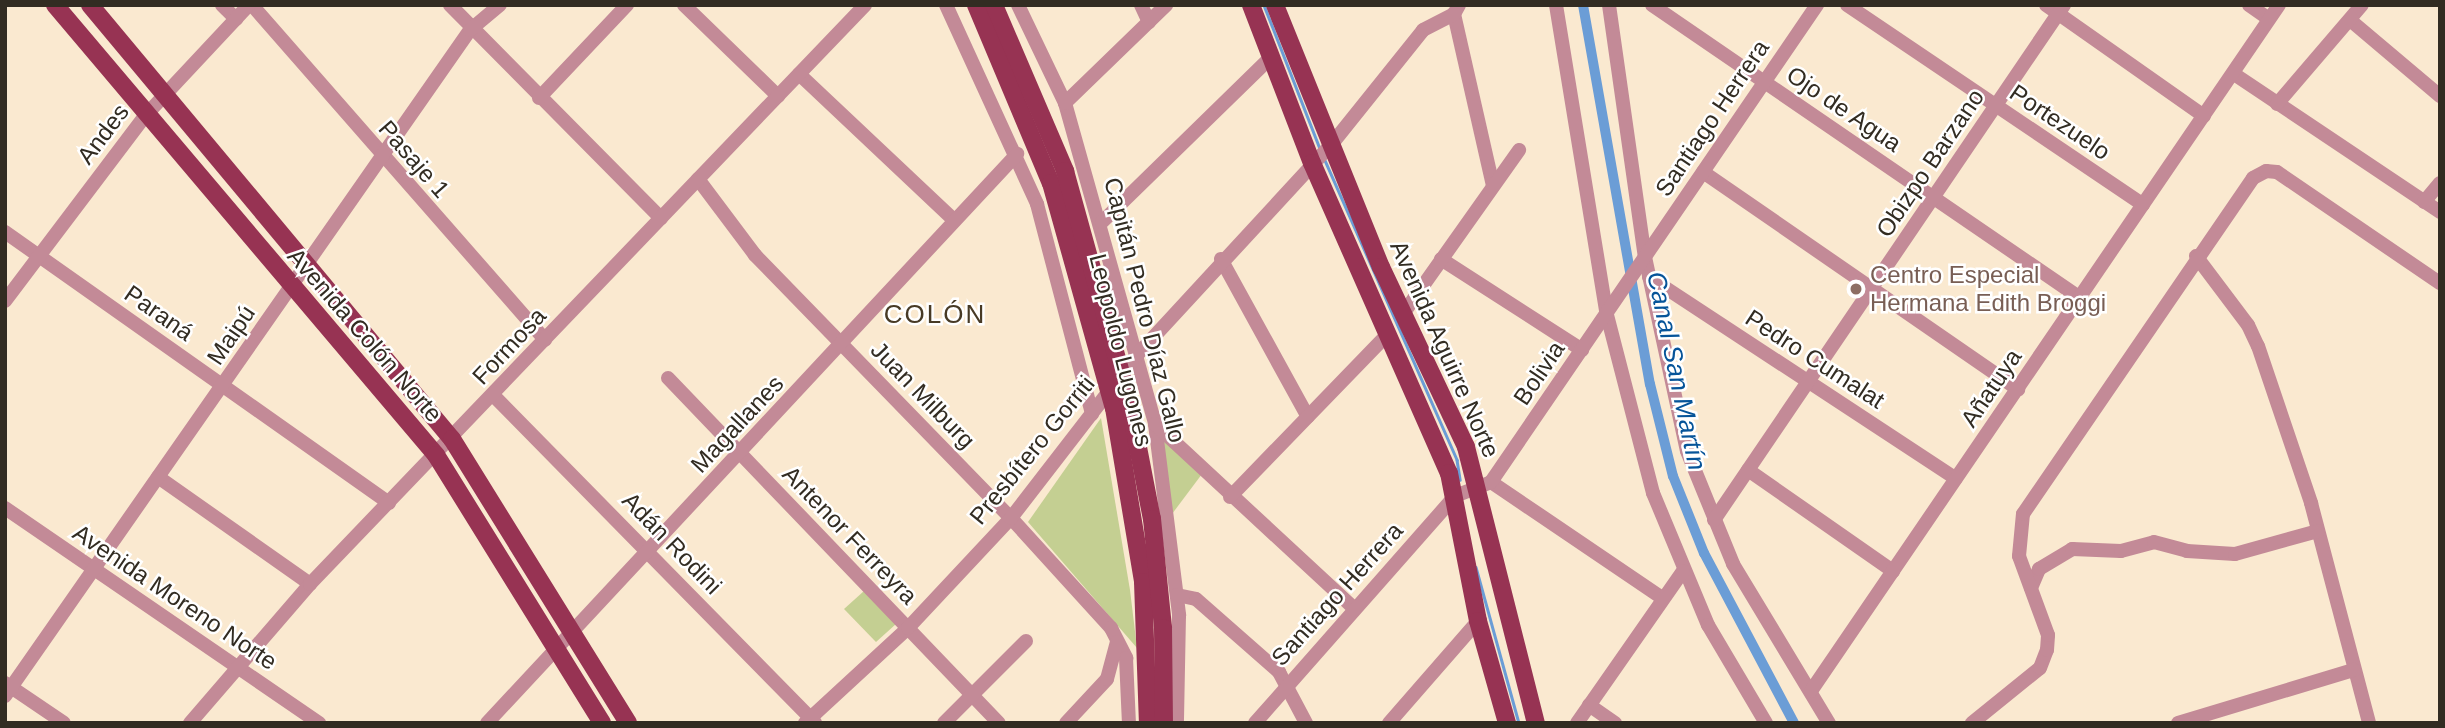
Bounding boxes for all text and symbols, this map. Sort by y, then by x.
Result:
street label: Santiago Herrera [1649,34,1775,202]
street label: Ojo de Agua [1781,60,1907,158]
street label: Portezuelo [2004,78,2116,166]
street label: Obizpo Barzano [1870,84,1990,242]
street label: Andes [71,98,135,170]
street label: Pasaje 1 [372,114,456,204]
street label: Capitán Pedro Díaz Gallo [1098,174,1192,446]
street label: Avenida Aguirre Norte [1384,235,1506,463]
street label: Avenida Colón Norte [282,242,448,428]
street label: Leopoldo Lugones [1083,251,1159,449]
place label: Centro Especial Hermana Edith Broggi [1870,261,2106,317]
water label: Canal San Martín [1640,269,1712,473]
street label: Paraná [119,279,199,347]
marker: Centro Especial Hermana Edith Broggi [1848,281,1864,297]
district label: COLÓN [884,299,986,331]
street label: Maipú [201,300,261,370]
street label: Formosa [466,302,552,390]
street label: Pedro Cumalat [1740,303,1890,415]
street label: Juan Milburg [865,336,981,454]
street label: Bolivia [1507,336,1571,410]
street label: Añatuya [1954,343,2028,433]
street label: Magallanes [685,369,789,479]
street label: Presbítero Gorriti [963,370,1101,530]
street label: Antenor Ferreyra [777,460,923,610]
street label: Adán Rodini [616,486,728,600]
street label: Santiago Herrera [1265,516,1409,672]
street label: Avenida Moreno Norte [68,518,282,676]

